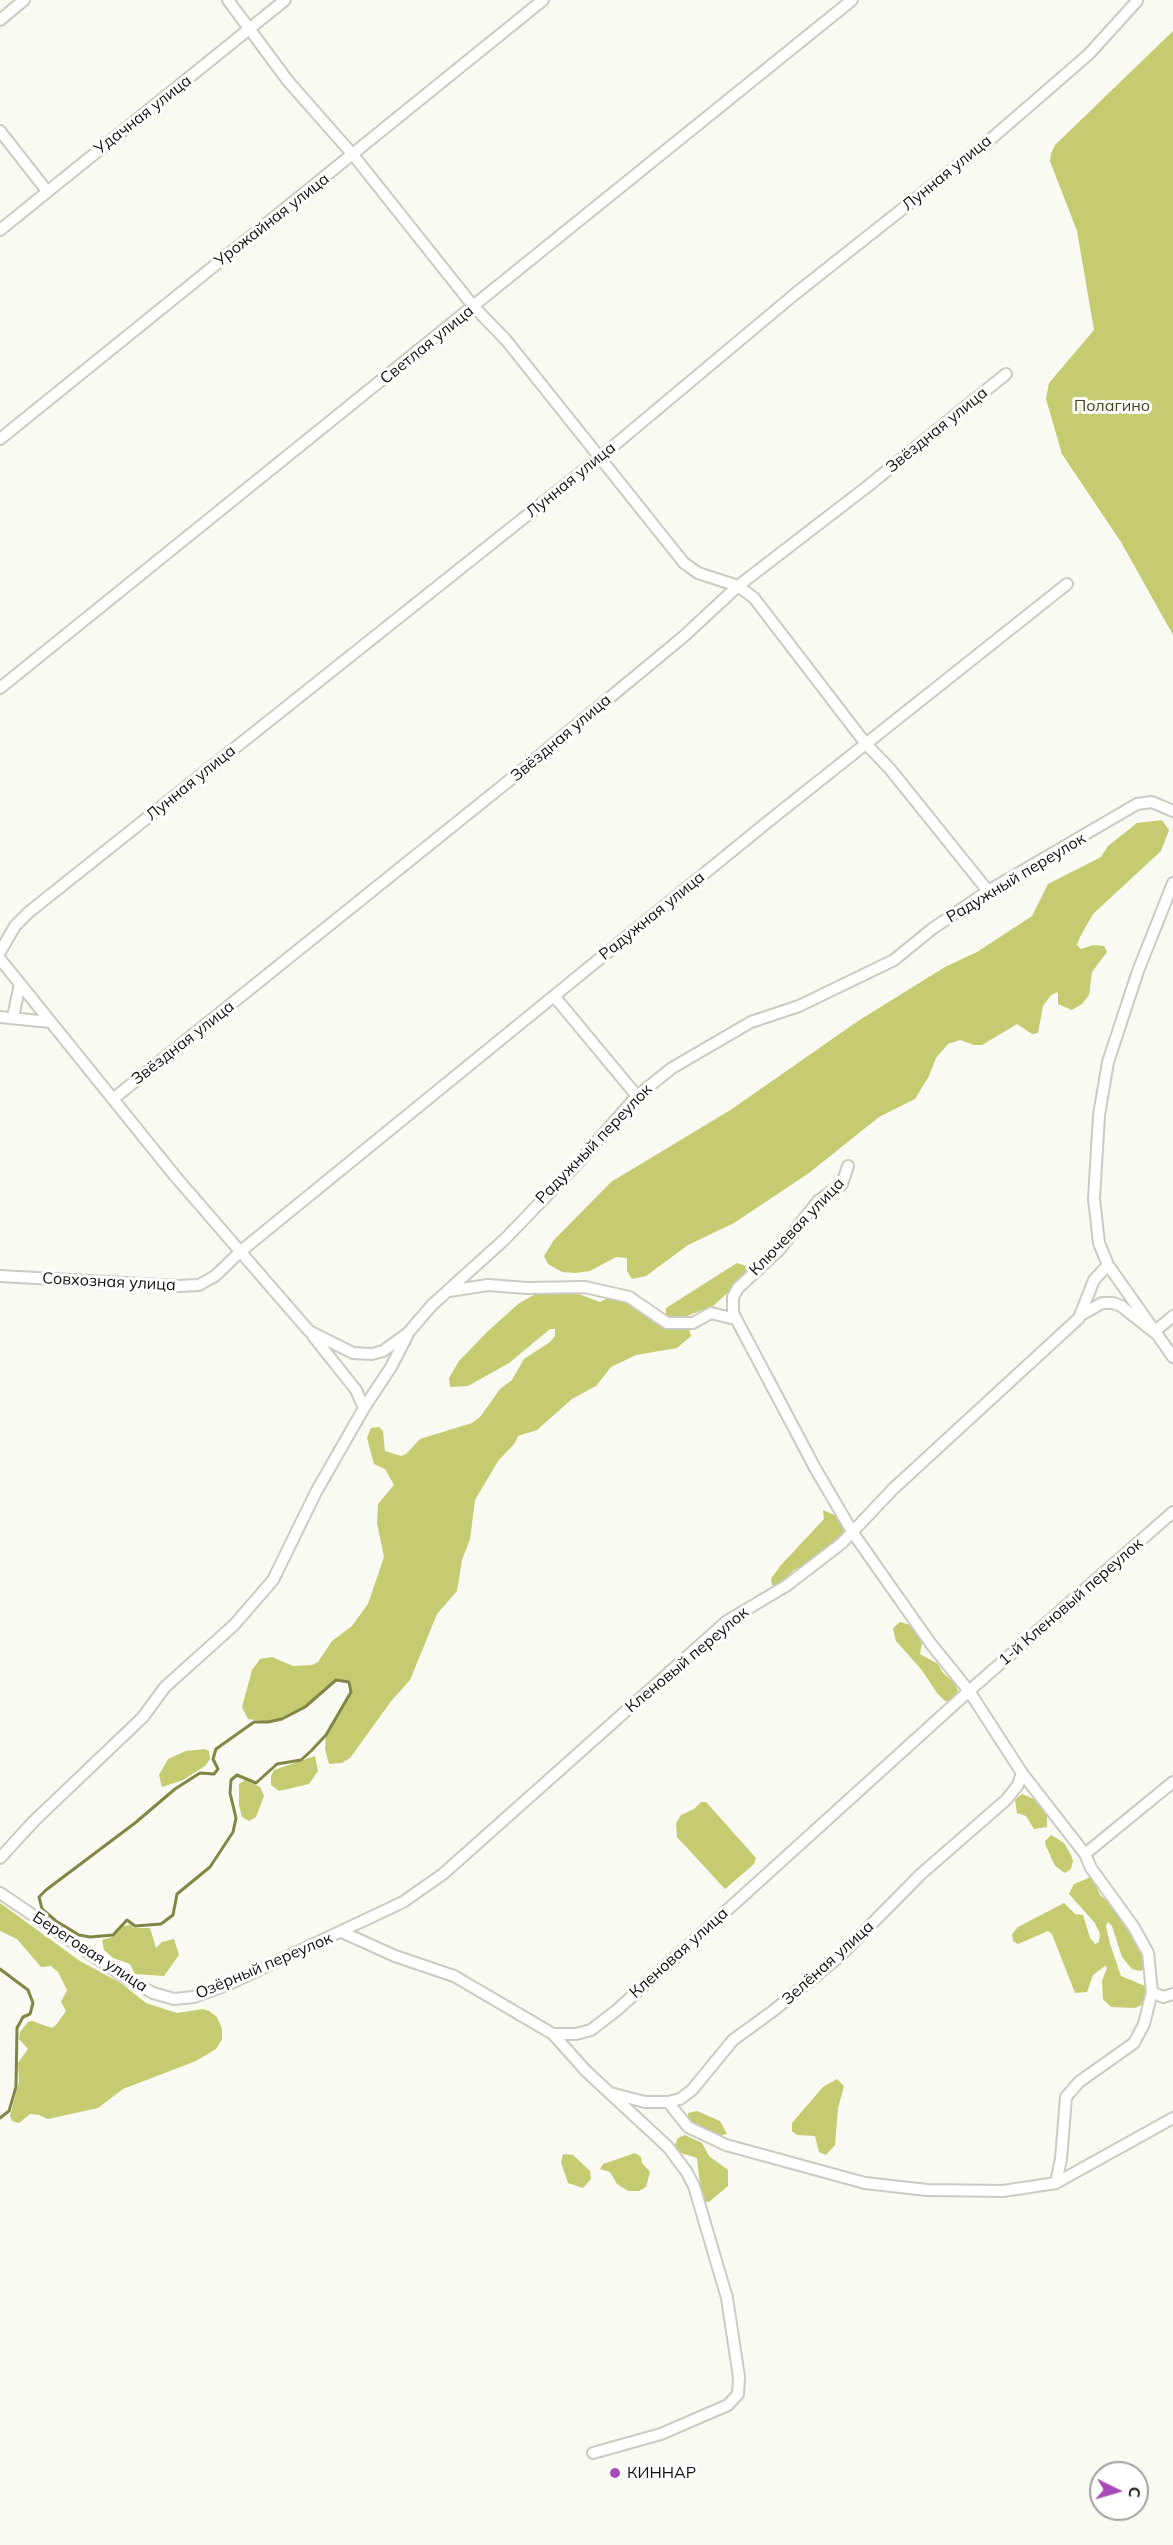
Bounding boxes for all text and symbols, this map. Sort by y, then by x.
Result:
street label: Удачная улица [91,71,195,159]
street label: Лунная улица [898,131,996,215]
street label: Урожайная улица [211,169,333,271]
street label: Светлая улица [376,301,478,389]
street label: Звёздная улица [882,383,992,477]
park label: Полагино [1074,396,1150,416]
street label: Лунная улица [522,438,620,522]
street label: Звёздная улица [507,690,615,786]
street label: Лунная улица [142,741,240,825]
street label: Радужный переулок [943,829,1089,927]
street label: Радужная улица [595,868,709,964]
street label: Звёздная улица [128,997,238,1089]
street label: Радужный переулок [532,1080,656,1208]
street label: Ключевая улица [745,1174,849,1280]
street label: Совхозная улица [42,1269,176,1295]
street label: 1-й Кленовый переулок [995,1534,1147,1670]
street label: Кленовый переулок [622,1603,752,1717]
street label: Кленовая улица [626,1904,732,2002]
street label: Береговая улица [29,1908,151,1996]
street label: Зелёная улица [778,1917,878,2009]
street label: Озёрный переулок [193,1929,335,2003]
north arrow [1089,2461,1149,2521]
place label: КИННАР [627,2463,696,2483]
marker: КИННАР [608,2466,622,2480]
text: С [1124,2486,1145,2499]

